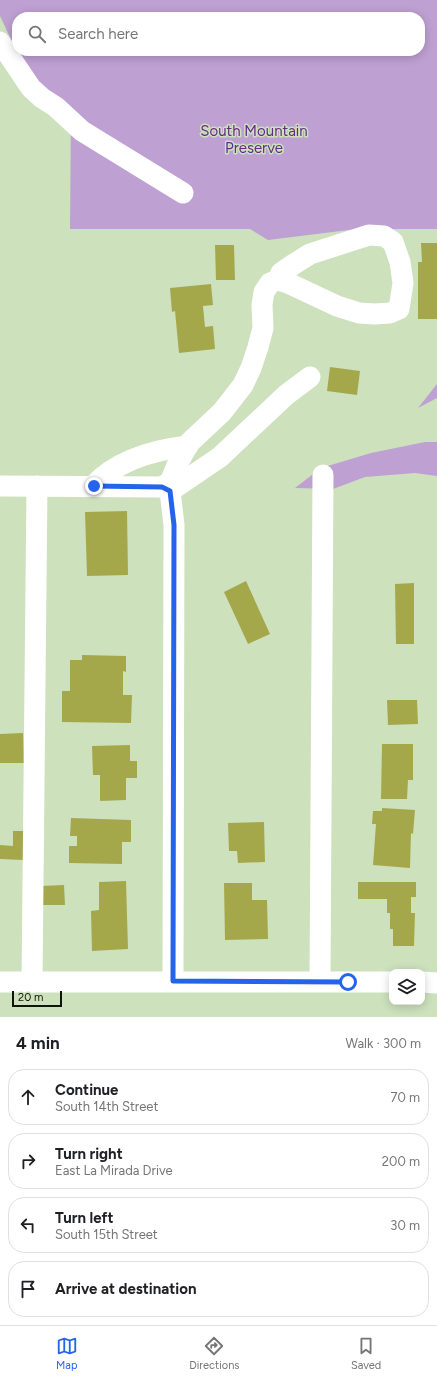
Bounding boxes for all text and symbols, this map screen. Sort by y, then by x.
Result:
search box [12,12,425,56]
icon: search [26,23,48,45]
text: Search here [58,25,138,43]
park label: South Mountain Preserve [200,122,308,157]
route end [85,477,103,495]
map controls [389,969,425,1005]
button: layers [389,969,425,1005]
route start [339,973,357,991]
scale bar [12,989,62,1008]
text: 20 m [18,991,43,1004]
text: 4 min [16,1033,60,1053]
text: Walk · 300 m [346,1036,421,1051]
text: Continue [55,1081,118,1099]
icon: ahead [17,1086,39,1108]
text: 70 m [390,1090,420,1105]
text: South 14th Street [55,1099,158,1114]
text: Turn right [55,1145,123,1163]
icon: right [17,1150,39,1172]
text: 200 m [382,1154,420,1169]
text: East La Mirada Drive [55,1163,173,1178]
text: Turn left [55,1209,113,1227]
icon: left [17,1214,39,1236]
text: 30 m [390,1218,420,1233]
text: South 15th Street [55,1227,158,1242]
icon: arrive [17,1278,39,1300]
text: Arrive at destination [55,1280,196,1298]
tab: Map [56,1335,78,1372]
tab: Directions [189,1335,239,1372]
tab: Saved [351,1335,381,1372]

